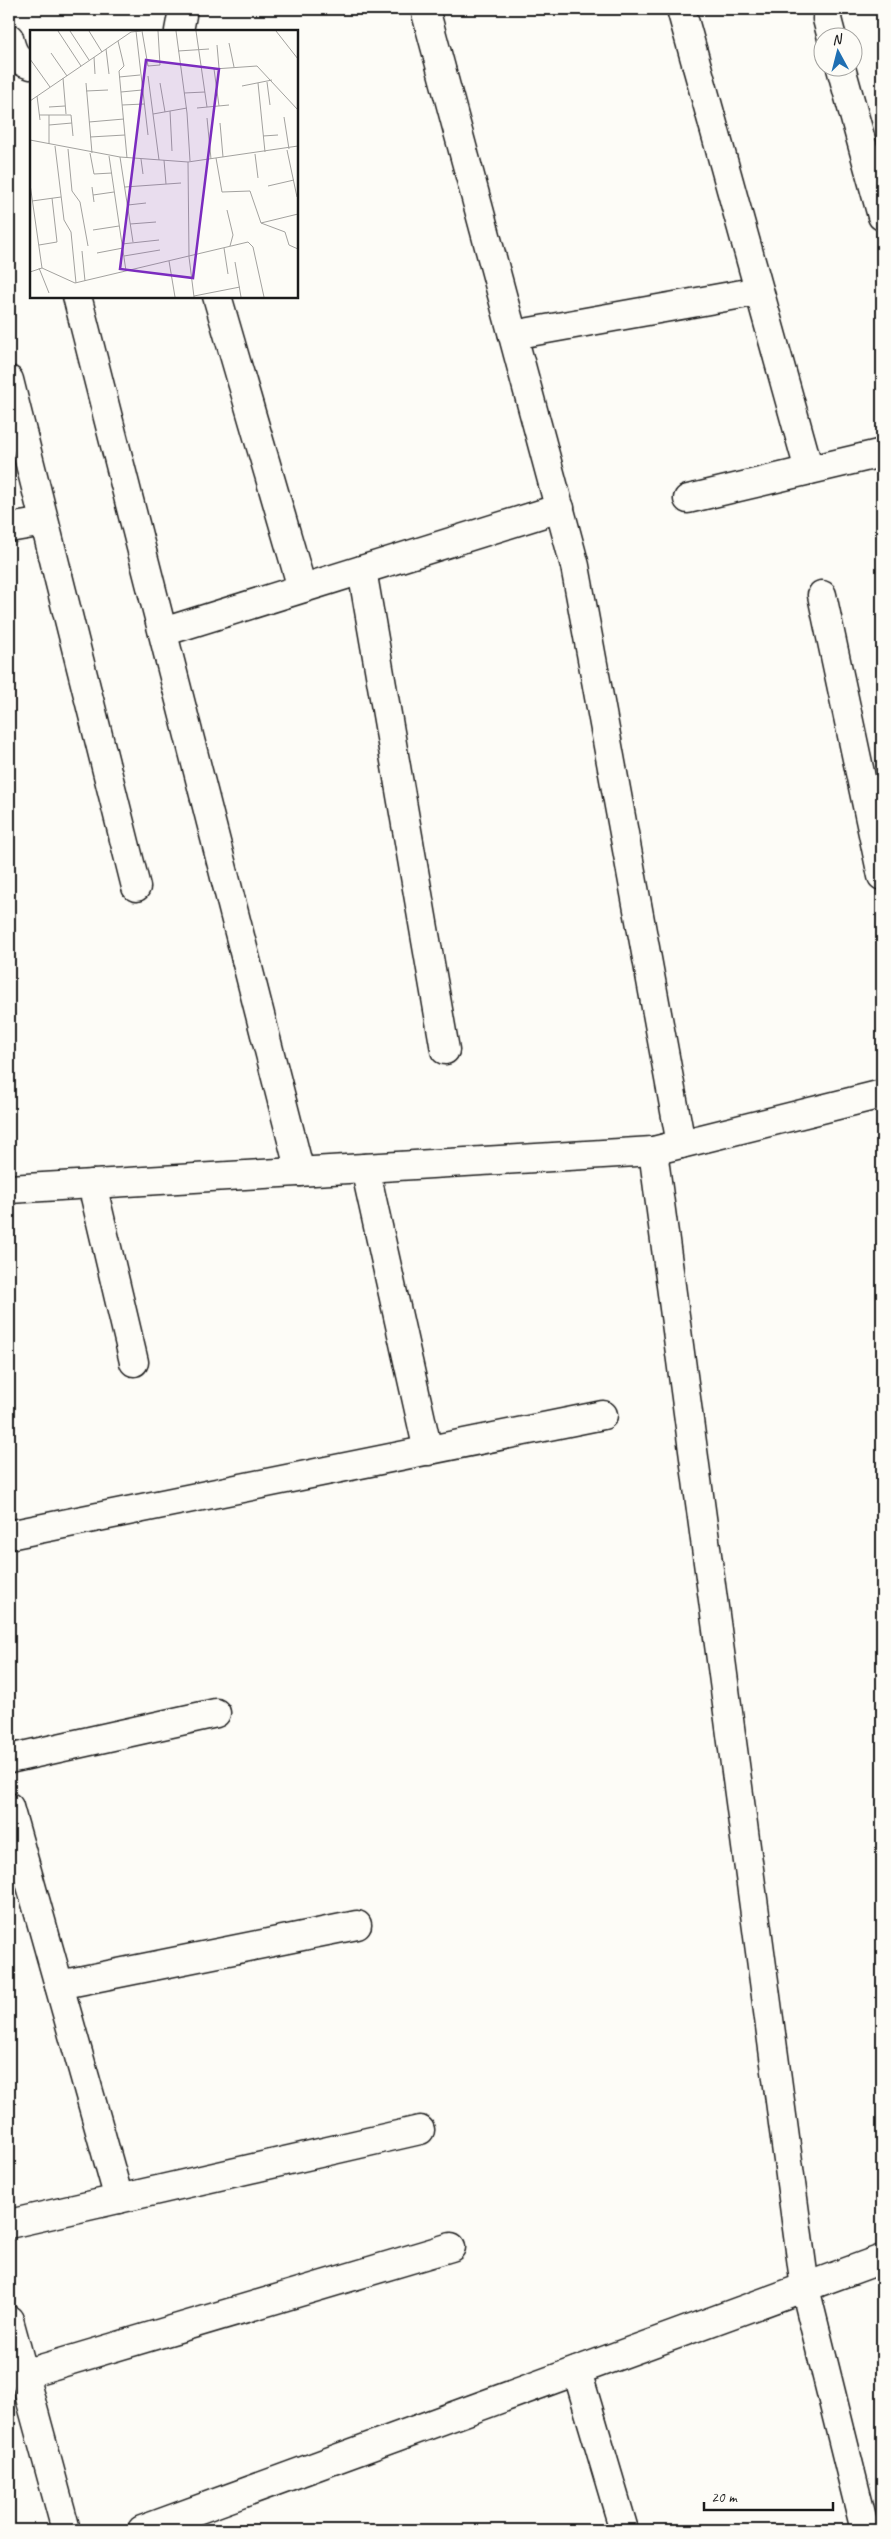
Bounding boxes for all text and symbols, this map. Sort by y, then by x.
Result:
north arrow [814,28,864,78]
inset map [30,30,298,298]
text: N [831,30,844,49]
scale bar [704,2479,832,2511]
text: 20 m [711,2488,738,2507]

